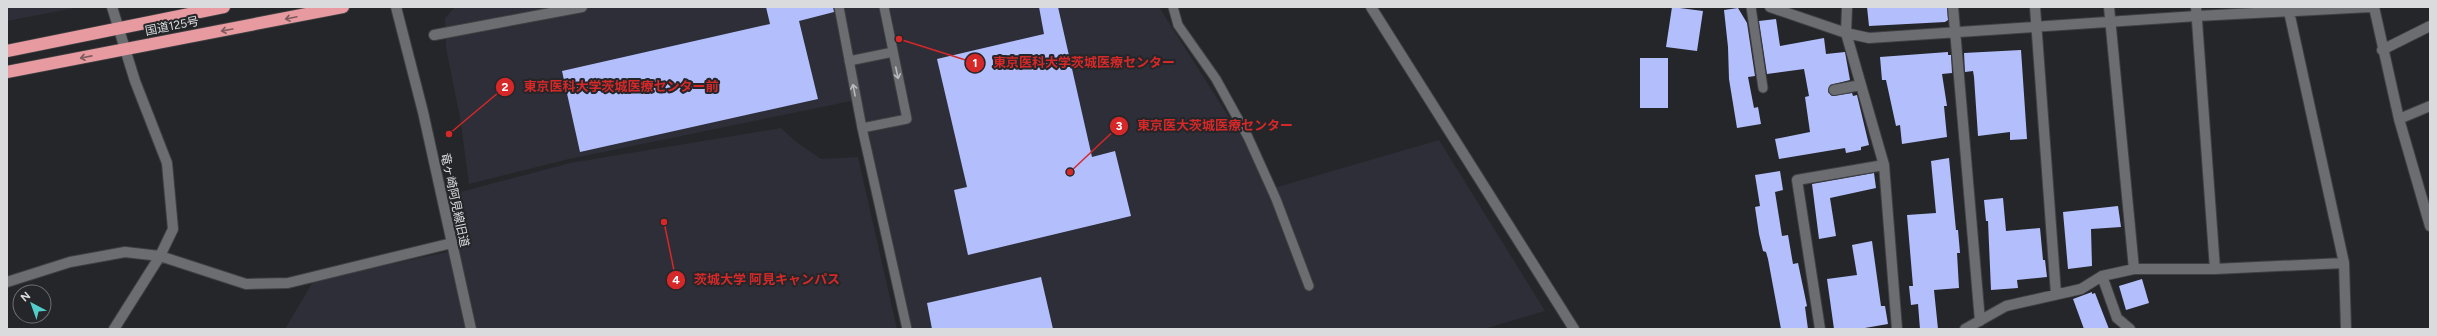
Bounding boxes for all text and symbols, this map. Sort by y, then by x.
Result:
street label: 国道125号 [144,14,200,38]
one-way arrow [285,14,298,22]
one-way arrow [221,27,234,35]
callout: 東京医科大学茨城医療センター [965,50,1183,75]
one-way arrow [80,53,93,61]
text: 東京医科大学茨城医療センター [993,55,1175,70]
text: 1 [972,56,978,70]
one-way arrow [893,66,901,79]
callout: 東京医科大学茨城医療センター前 [495,74,726,99]
text: 東京医科大学茨城医療センター前 [523,79,719,94]
text: 2 [502,80,509,94]
one-way arrow [850,84,858,97]
callout: 東京医大茨城医療センター [1109,113,1301,138]
text: 東京医大茨城医療センター [1137,118,1293,133]
text: 3 [1116,119,1123,133]
street label: 竜ヶ崎阿見線旧道 [438,152,472,248]
callout: 茨城大学 阿見キャンパス [666,267,848,292]
text: 茨城大学 阿見キャンパス [694,272,840,287]
text: 4 [672,273,680,287]
north arrow [12,284,52,324]
text: N [18,289,33,305]

